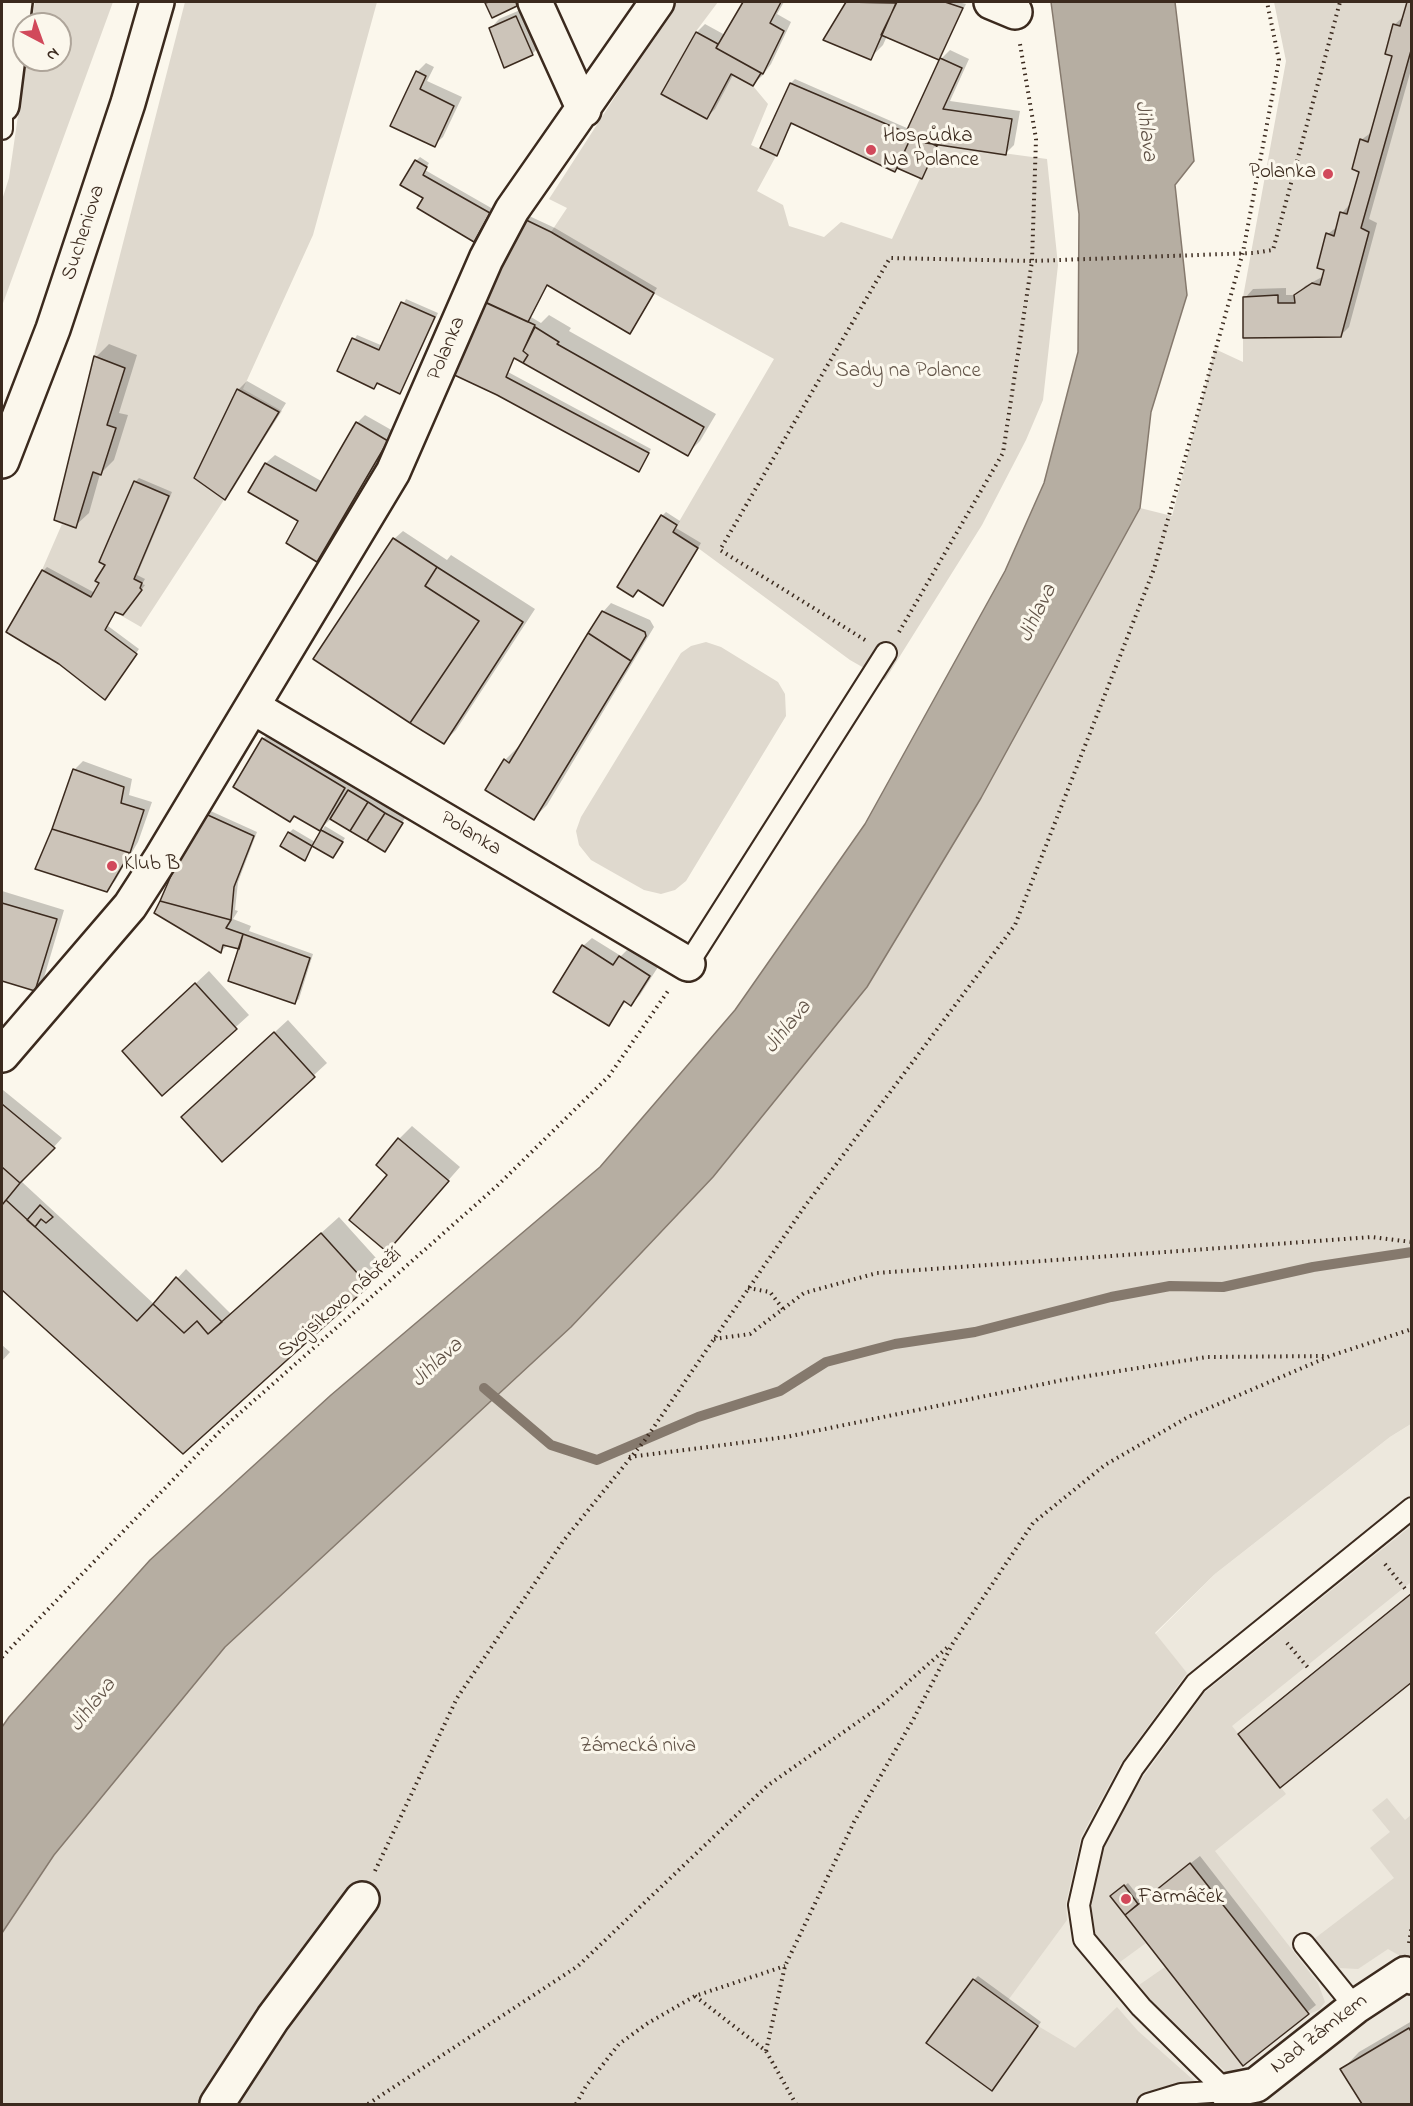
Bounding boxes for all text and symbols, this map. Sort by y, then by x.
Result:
north arrow [12,12,72,72]
text: N [41,41,64,67]
water label: Jihlava [1127,99,1161,163]
place label: Hospůdka Na Polance [883,125,979,175]
marker: Hospůdka Na Polance [864,143,878,157]
place label: Polanka [1249,161,1316,187]
marker: Polanka [1321,167,1335,181]
street label: Sucheniova [58,182,112,284]
street label: Polanka [423,313,473,385]
park label: Sady na Polance [835,360,981,386]
water label: Jihlava [1014,581,1064,647]
street label: Polanka [435,807,505,863]
place label: Klub B [124,853,180,879]
marker: Klub B [105,859,119,873]
water label: Jihlava [760,996,818,1060]
street label: Svojsíkovo nábřeží [274,1243,408,1365]
water label: Jihlava [407,1334,469,1394]
water label: Jihlava [65,1674,123,1738]
park label: Zámecká niva [580,1735,696,1761]
place label: Farmáček [1138,1886,1224,1912]
marker: Farmáček [1119,1892,1133,1906]
street label: Nad Zámkem [1266,1989,1374,2081]

